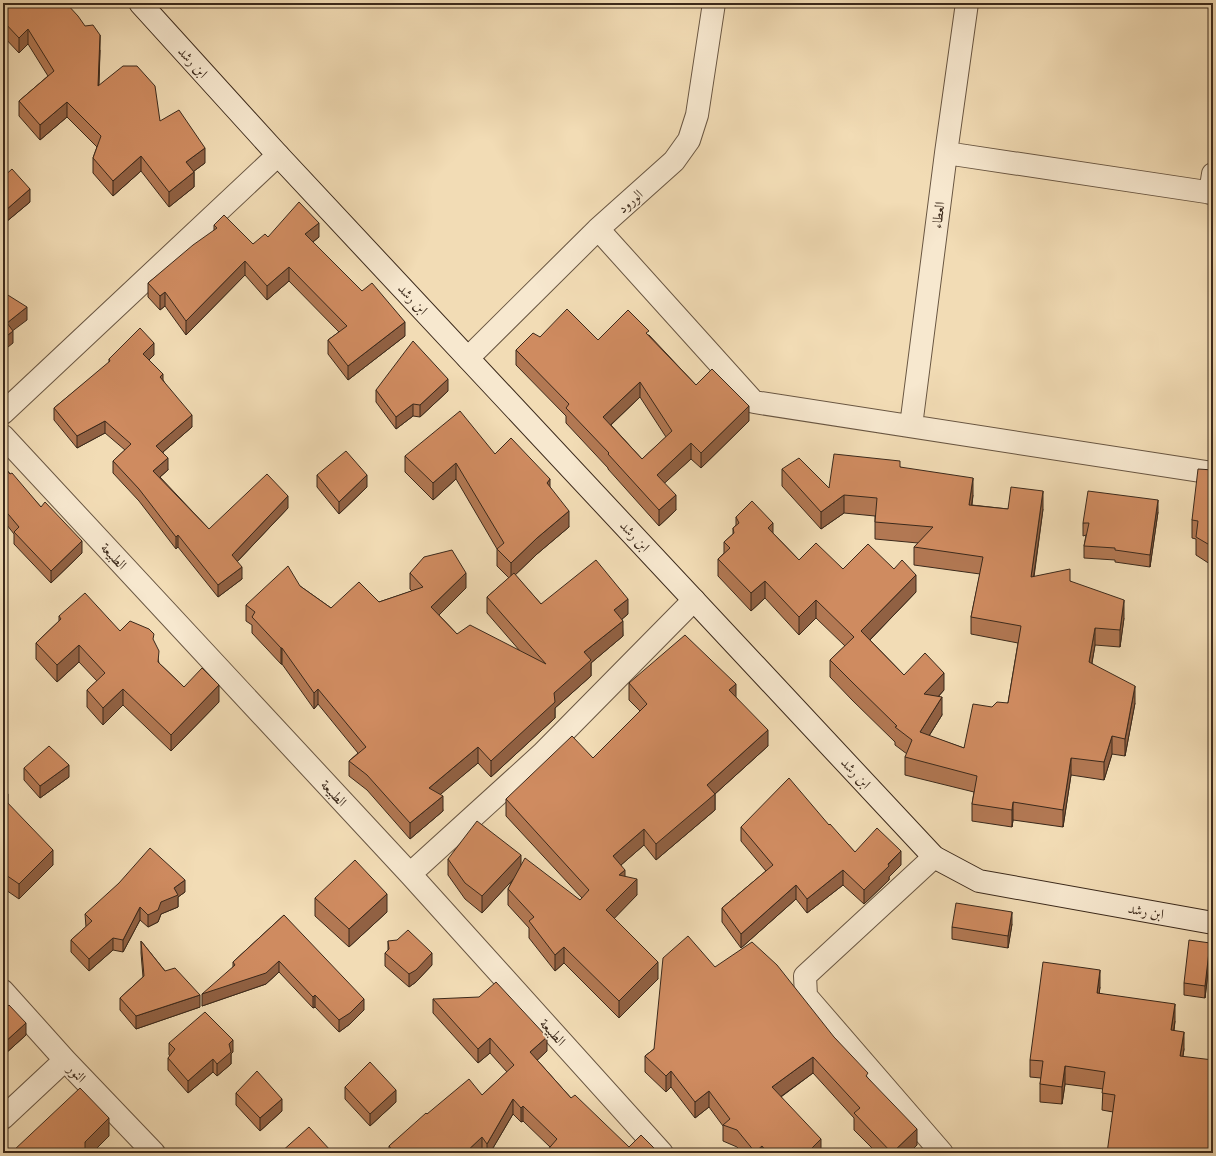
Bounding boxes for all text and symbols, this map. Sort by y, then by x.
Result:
street label: ابن رشد [173,43,211,82]
street label: الورود [614,186,647,218]
street label: العطاء [928,201,950,230]
street label: ابن رشد [393,280,431,319]
street label: ابن رشد [615,517,653,556]
street label: الطبيعة [96,539,130,574]
street label: ابن رشد [836,754,874,793]
street label: الطبيعة [316,776,350,811]
street label: ابن رشد [1126,900,1165,924]
street label: الطبيعة [535,1015,569,1050]
street label: النور [62,1059,89,1087]

